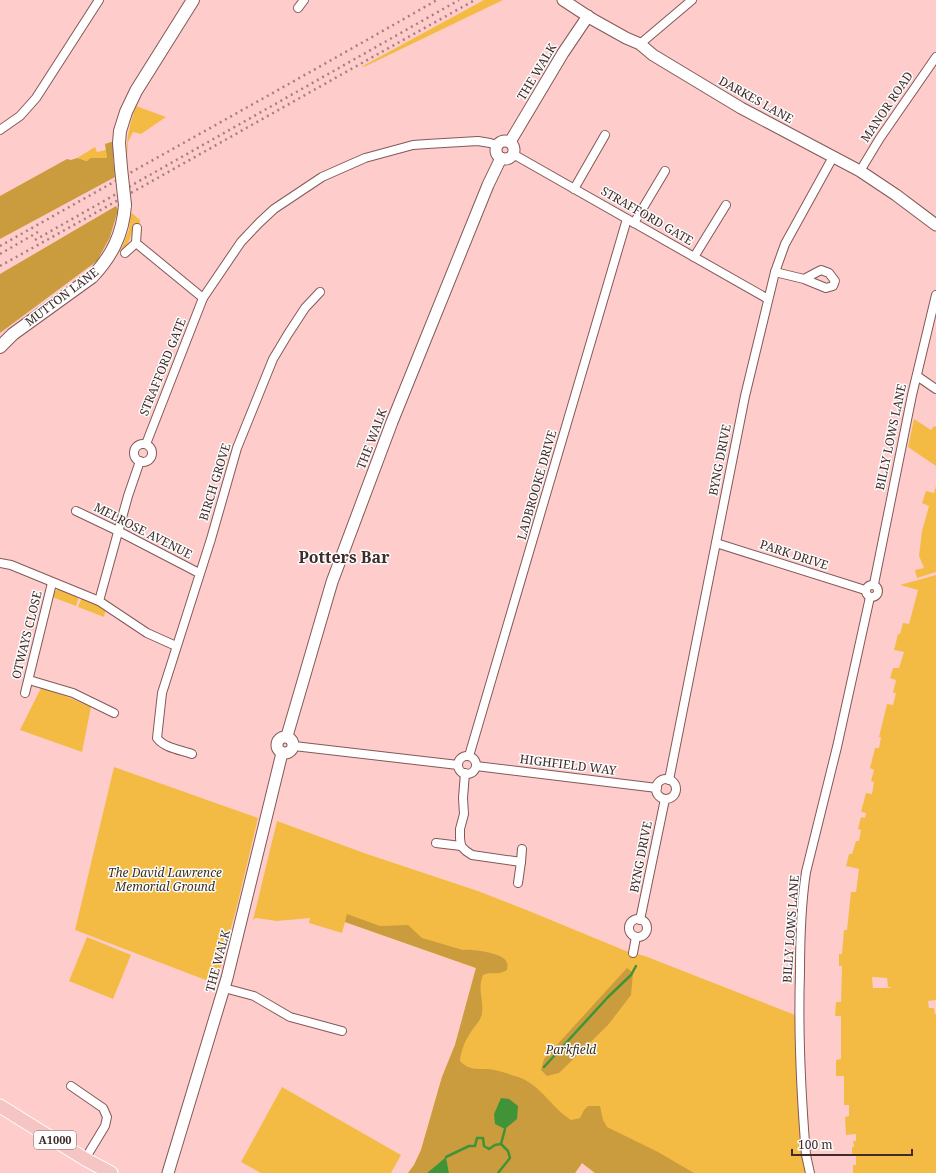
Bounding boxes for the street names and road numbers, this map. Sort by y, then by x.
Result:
street label: THE WALK [513,40,561,103]
street label: MANOR ROAD [857,68,917,146]
street label: DARKES LANE [716,72,797,127]
street label: STRAFFORD GATE [598,182,696,249]
street label: MUTTON LANE [21,263,102,330]
street label: STRAFFORD GATE [135,315,190,418]
street label: BILLY LOWS LANE [871,382,910,491]
street label: THE WALK [352,406,391,472]
street label: BYNG DRIVE [704,423,735,497]
street label: LADBROOKE DRIVE [513,428,560,542]
street label: BIRCH GROVE [195,441,234,523]
street label: MELROSE AVENUE [91,498,195,563]
street label: PARK DRIVE [758,535,831,574]
street label: OTWAYS CLOSE [7,589,46,681]
street label: HIGHFIELD WAY [519,750,618,779]
street label: BYNG DRIVE [625,820,656,894]
street label: BILLY LOWS LANE [778,874,803,983]
street label: THE WALK [201,927,234,994]
road number: A1000 [34,1131,76,1149]

